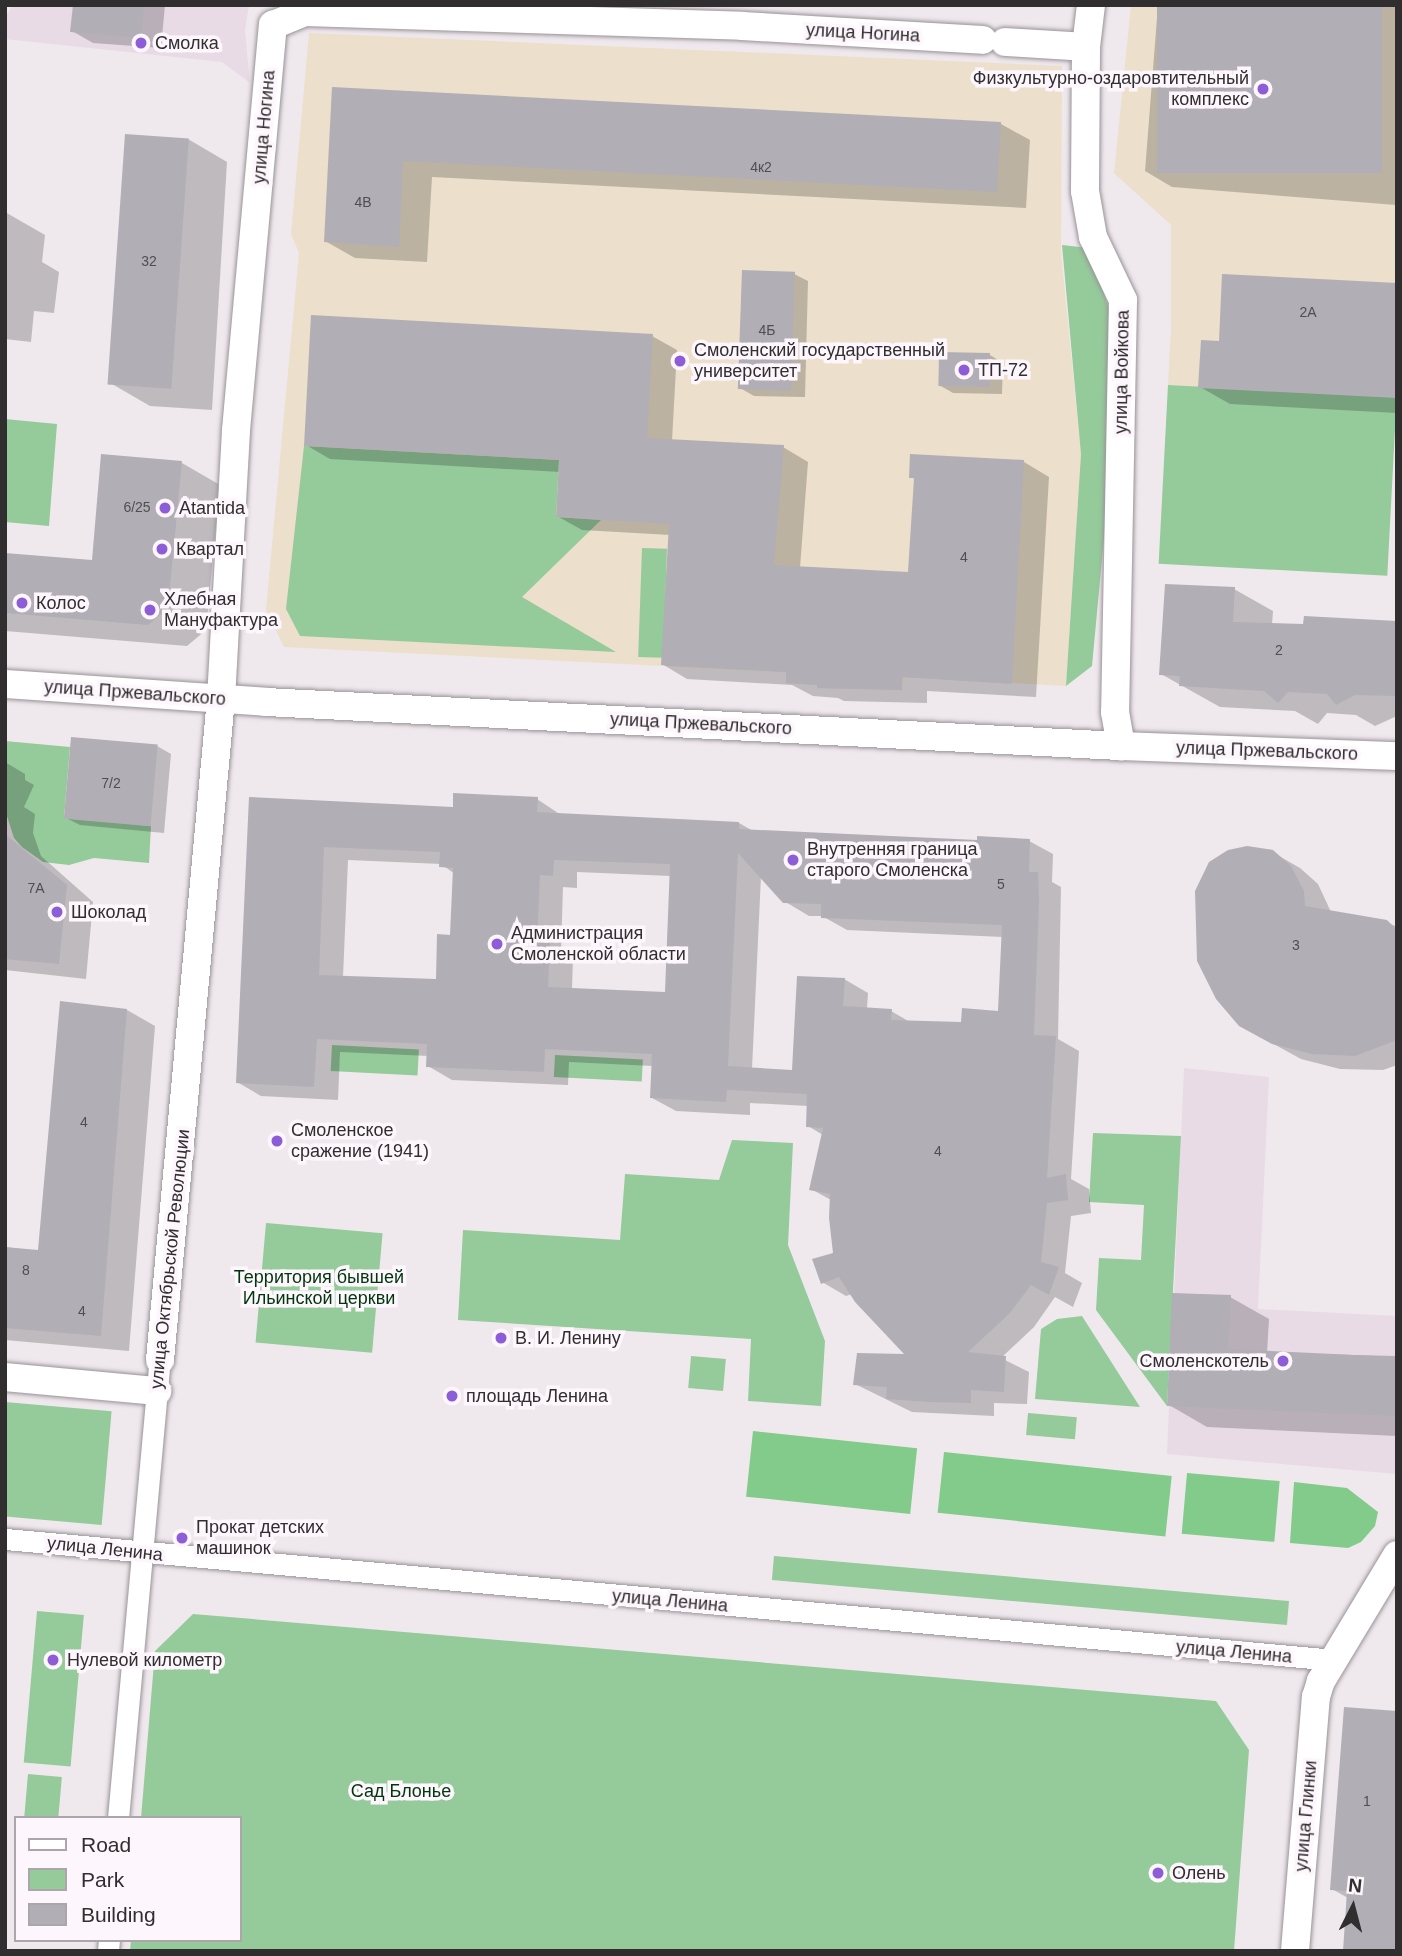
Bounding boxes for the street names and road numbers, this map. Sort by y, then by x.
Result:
street label: улица Ногина [805,19,921,47]
street label: улица Ногина [248,69,280,185]
street label: улица Войкова [1110,310,1134,434]
street label: улица Пржевальского [43,676,227,710]
street label: улица Пржевальского [610,708,792,740]
street label: улица Пржевальского [1176,737,1358,765]
street label: улица Октябрьской Революции [146,1128,194,1390]
street label: улица Ленина [46,1532,164,1566]
street label: улица Ленина [611,1585,729,1617]
street label: улица Ленина [1175,1636,1293,1668]
street label: улица Глинки [1290,1759,1322,1873]

